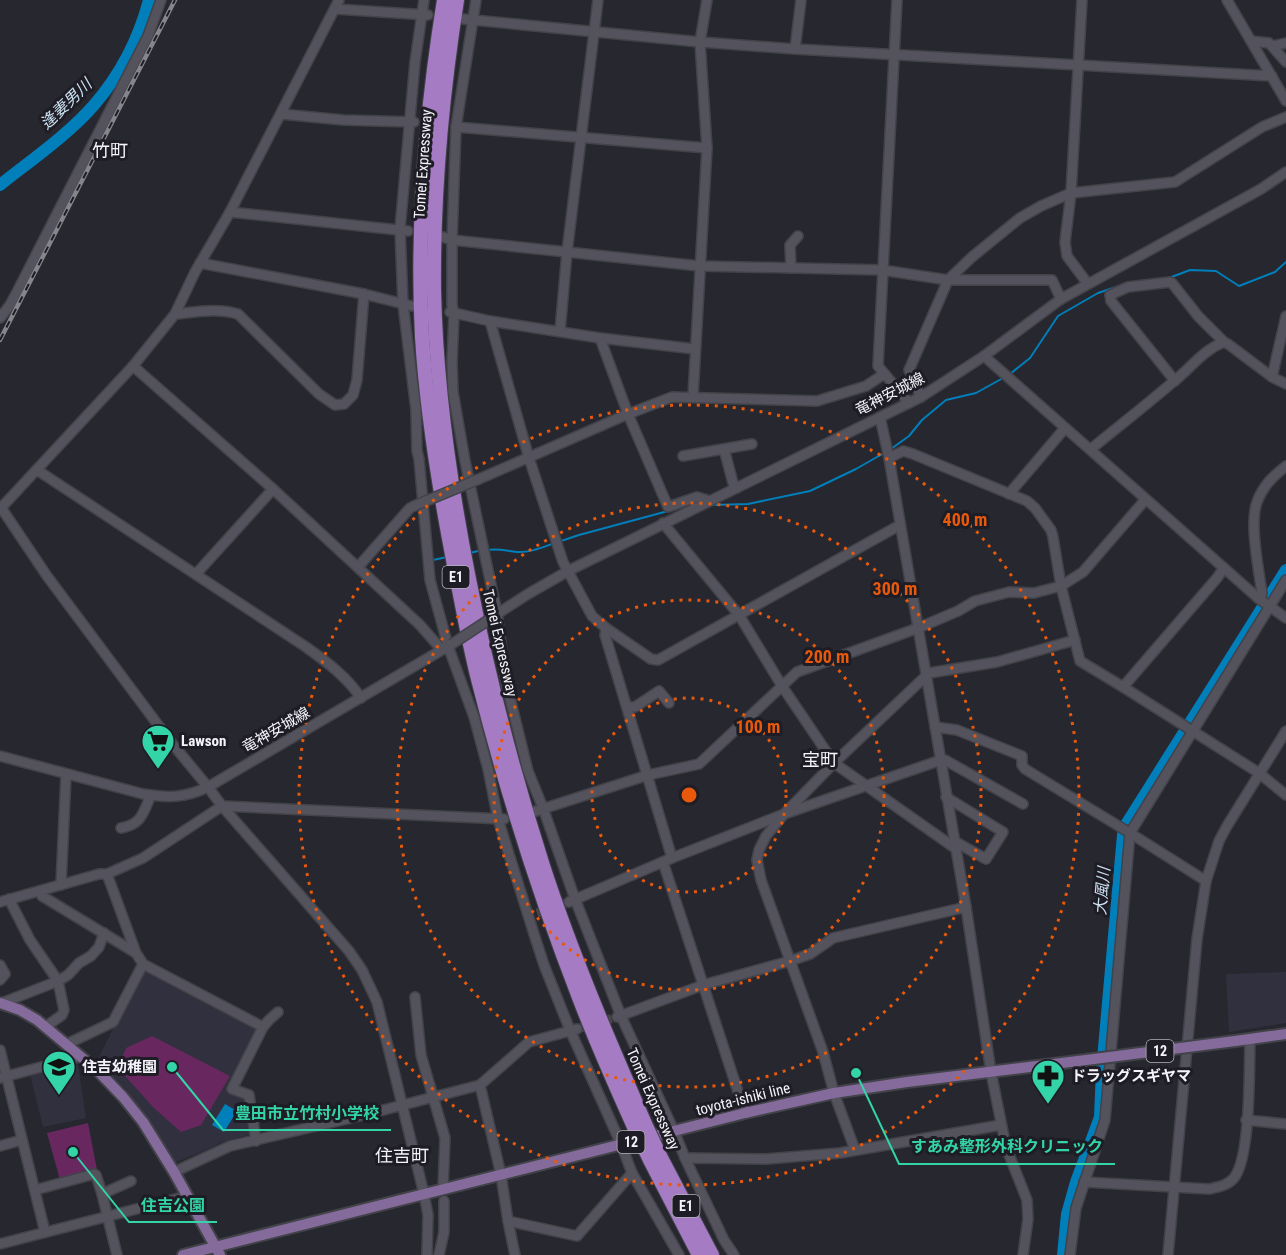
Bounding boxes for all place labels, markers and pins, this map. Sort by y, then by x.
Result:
supermarket icon: Lawson [140,723,176,770]
place label: Lawson [181,732,226,750]
centre of rings [679,785,699,805]
school or university icon: 住吉幼稚園 [41,1049,77,1096]
place label: 住吉幼稚園 [82,1058,157,1076]
pharmacy icon: ドラッグスギヤマ [1030,1058,1066,1105]
place label: ドラッグスギヤマ [1071,1067,1191,1085]
callout: 豊田市立竹村小学校 [223,1096,391,1130]
callout: すあみ整形外科クリニック [899,1130,1115,1164]
callout: 住吉公園 [129,1188,217,1222]

